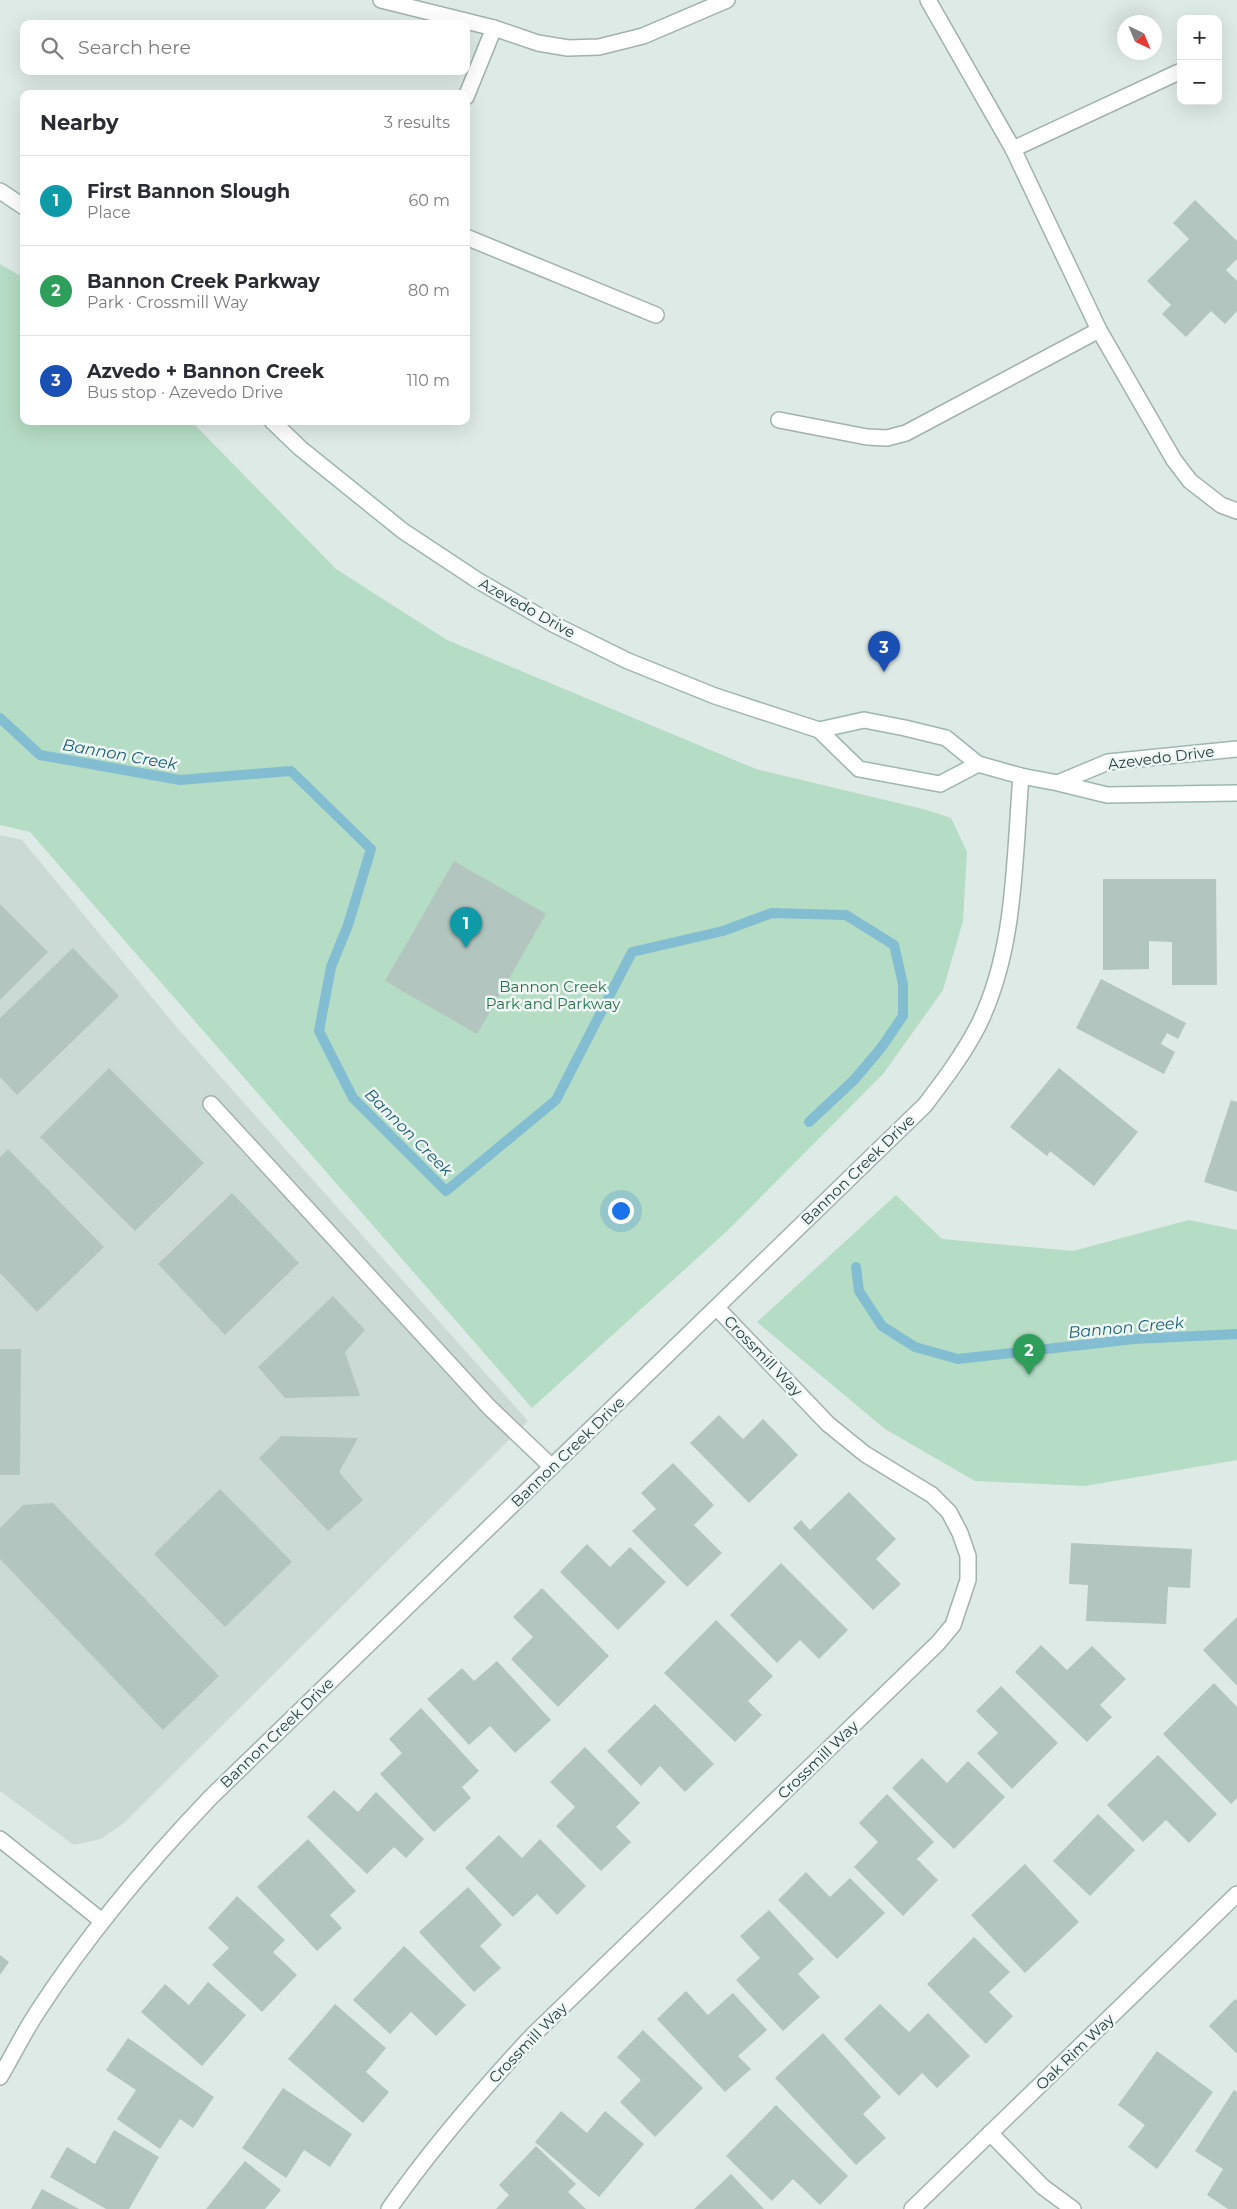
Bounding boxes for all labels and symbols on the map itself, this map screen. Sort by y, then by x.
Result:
north arrow [1117,15,1162,60]
street label: Azevedo Drive [476,573,579,642]
pin: 3 [868,631,900,672]
water label: Bannon Creek [61,735,180,774]
street label: Azevedo Drive [1107,742,1215,773]
pin: 1 [450,907,482,948]
park label: Bannon Creek Park and Parkway [486,977,621,1013]
water label: Bannon Creek [361,1085,457,1181]
street label: Bannon Creek Drive [797,1110,918,1229]
your location [608,1198,634,1224]
street label: Crossmill Way [720,1311,807,1401]
water label: Bannon Creek [1067,1313,1186,1342]
pin: 2 [1013,1334,1045,1375]
street label: Bannon Creek Drive [507,1392,628,1511]
street label: Bannon Creek Drive [216,1673,337,1792]
street label: Crossmill Way [773,1716,863,1803]
street label: Crossmill Way [484,1998,572,2087]
street label: Oak Rim Way [1032,2009,1118,2094]

